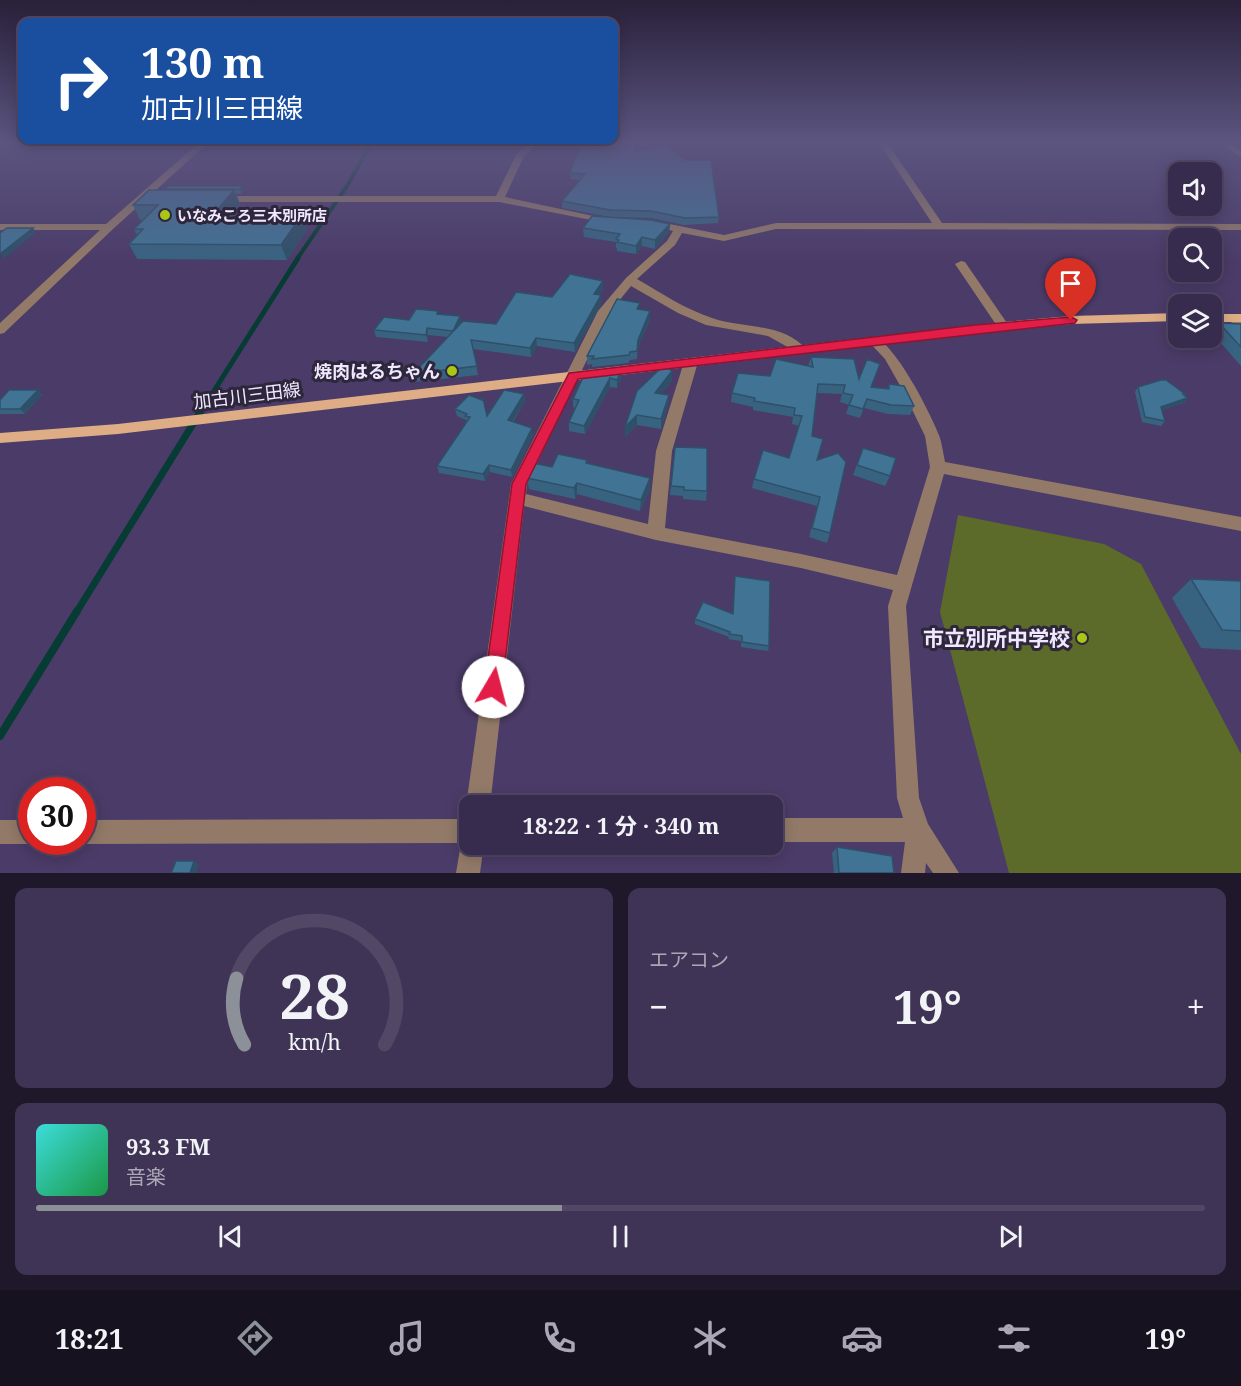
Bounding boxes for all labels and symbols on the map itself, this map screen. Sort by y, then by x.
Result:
place label: いなみころ三木別所店 [177,205,327,225]
marker: いなみころ三木別所店 [158,208,172,222]
pin [1045,258,1096,320]
place label: 焼肉はるちゃん [314,359,440,383]
marker: 焼肉はるちゃん [445,364,459,378]
street label: 加古川三田線 [192,377,302,413]
place label: 市立別所中学校 [923,624,1070,652]
marker: 市立別所中学校 [1075,631,1089,645]
position arrow [461,655,525,719]
speed limit sign: 30 [18,777,96,855]

